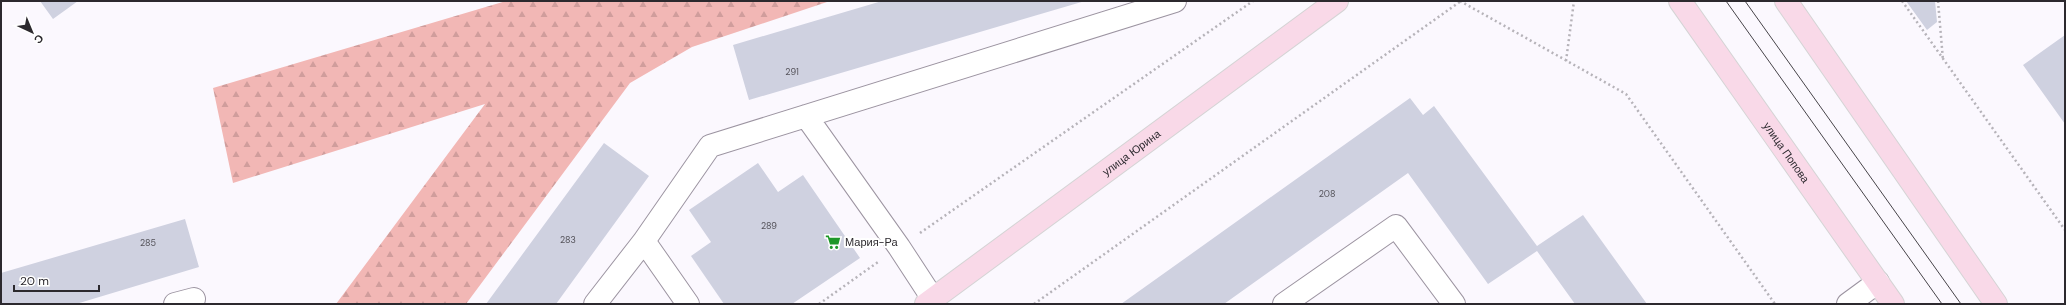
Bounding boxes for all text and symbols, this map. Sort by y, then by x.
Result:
north arrow [12,12,52,52]
text: С [31,31,47,47]
house number: 291 [785,66,799,78]
street label: улица Попова [1760,119,1813,186]
street label: улица Юрина [1099,126,1164,179]
house number: 208 [1319,188,1335,200]
house number: 289 [761,220,777,232]
supermarket icon: Мария-Ра [824,233,842,251]
house number: 283 [560,234,576,246]
place label: Мария-Ра [845,235,899,249]
house number: 285 [140,237,156,249]
scale bar [14,267,99,293]
text: 20 m [20,273,49,289]

